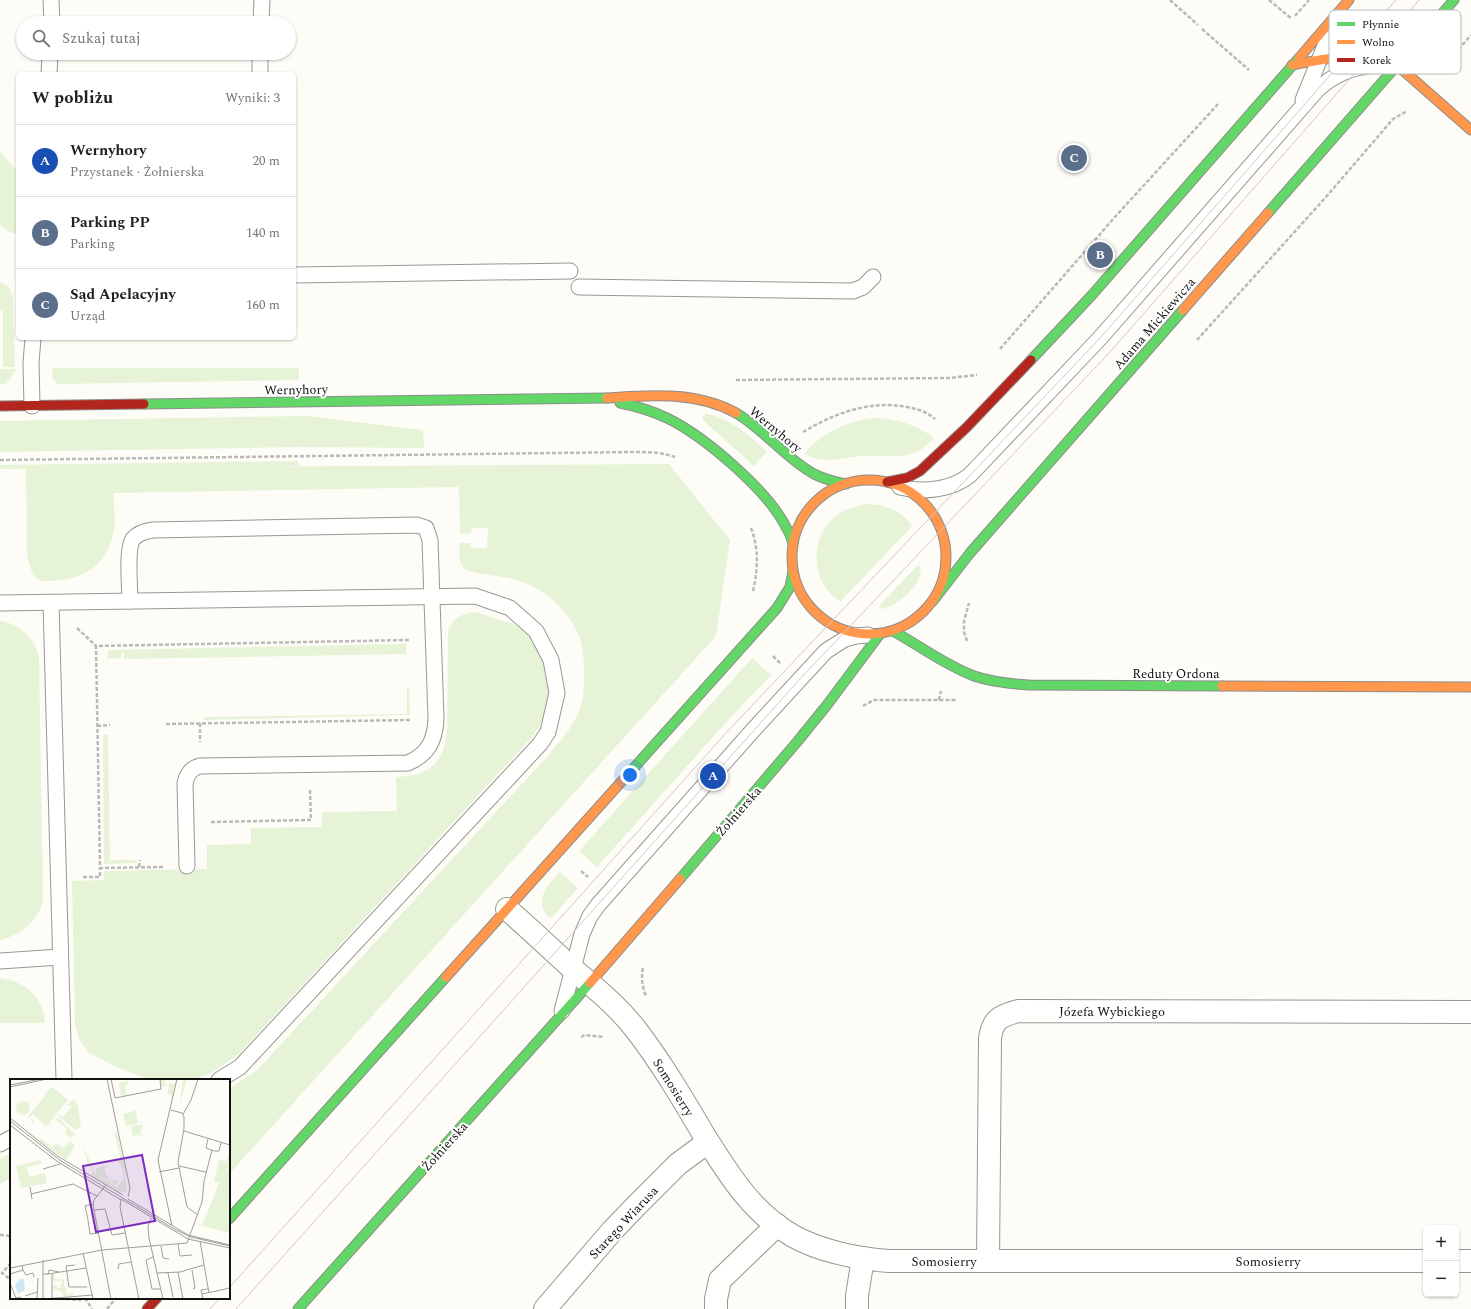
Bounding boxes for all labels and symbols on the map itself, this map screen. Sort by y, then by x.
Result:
legend [1329,10,1461,74]
text: Płynnie [1362,16,1399,33]
text: Wolno [1362,34,1394,51]
text: Korek [1362,52,1391,69]
pin: C [1061,143,1087,173]
pin: B [1087,240,1113,270]
street label: Adama Mickiewicza [1109,273,1201,374]
street label: Wernyhory [264,379,329,401]
street label: Wernyhory [745,402,807,458]
street label: Reduty Ordona [1132,664,1220,684]
pin: A [700,761,726,791]
your location [620,765,640,785]
street label: Żołnierska [711,782,767,841]
street label: Józefa Wybickiego [1059,1002,1165,1022]
street label: Somosierry [647,1055,699,1121]
inset map [10,1079,230,1299]
street label: Żołnierska [417,1117,473,1176]
street label: Starego Wiarusa [584,1181,664,1264]
street label: Somosierry [912,1252,977,1272]
street label: Somosierry [1236,1252,1301,1272]

